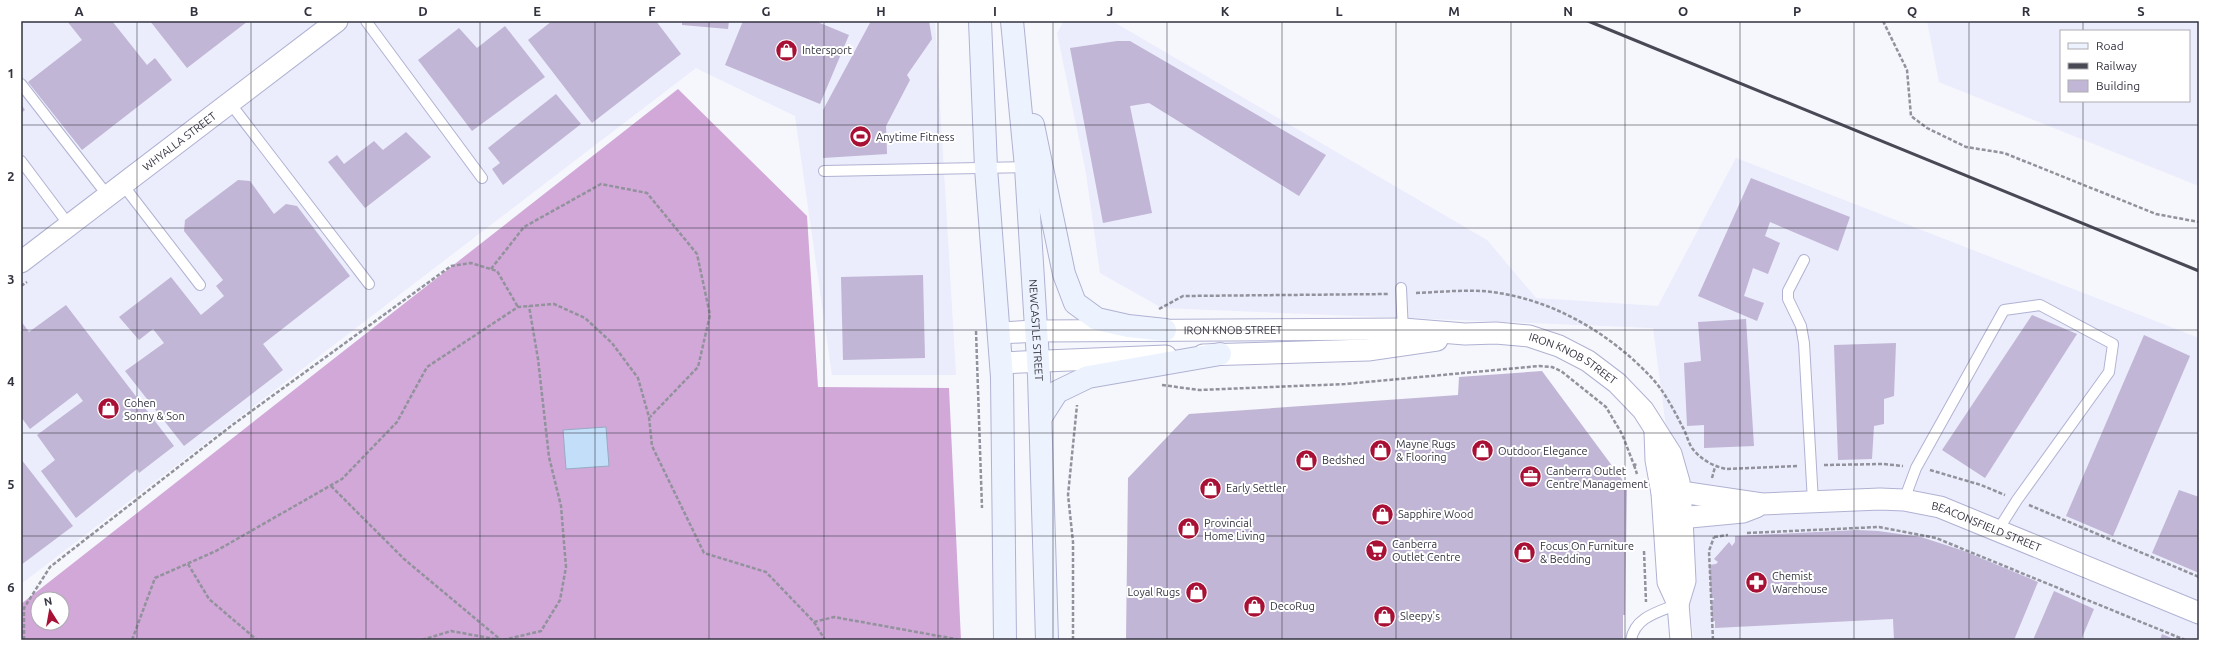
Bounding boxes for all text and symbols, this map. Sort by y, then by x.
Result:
text: A [74,4,84,18]
text: B [190,4,199,18]
text: C [304,4,313,18]
text: D [418,4,428,18]
text: E [533,4,541,18]
text: F [648,4,656,18]
text: G [762,4,771,18]
text: H [876,4,886,18]
text: I [993,4,997,18]
text: J [1107,4,1113,18]
text: K [1221,4,1230,18]
text: L [1335,4,1343,18]
text: M [1448,4,1460,18]
text: N [1563,4,1573,18]
text: O [1678,4,1688,18]
text: P [1793,4,1801,18]
text: Q [1907,4,1917,18]
text: R [2022,4,2031,18]
text: S [2137,4,2145,18]
legend [2060,30,2190,102]
shop icon: Intersport [774,37,800,63]
text: Road [2096,39,2124,52]
place label: Intersport [802,44,852,56]
text: Railway [2096,59,2137,72]
text: 1 [7,66,15,80]
text: Building [2096,79,2140,92]
street label: WHYALLA STREET [140,110,218,173]
sports icon: Anytime Fitness [847,124,873,150]
place label: Anytime Fitness [876,131,955,143]
text: 2 [7,169,15,183]
text: 3 [7,272,15,286]
street label: NEWCASTLE STREET [1027,279,1045,381]
street label: IRON KNOB STREET [1184,324,1282,336]
street label: IRON KNOB STREET [1527,330,1619,387]
text: 4 [7,374,15,388]
shop icon: Cohen Sonny & Son [96,396,122,422]
place label: Cohen Sonny & Son [124,397,185,422]
shop icon: Mayne Rugs & Flooring [1367,437,1393,463]
place label: Mayne Rugs & Flooring [1396,438,1456,463]
shop icon: Outdoor Elegance [1469,438,1495,464]
place label: Outdoor Elegance [1498,445,1588,457]
shop icon: Bedshed [1294,447,1320,473]
place label: Bedshed [1322,454,1365,466]
office icon: Canberra Outlet Centre Management [1518,464,1544,490]
place label: Canberra Outlet Centre Management [1546,465,1649,490]
shop icon: Early Settler [1198,475,1224,501]
text: 5 [7,477,15,491]
place label: Early Settler [1226,482,1287,494]
street label: BEACONSFIELD STREET [1931,500,2043,554]
shop icon: Sapphire Wood [1369,501,1395,527]
place label: Sapphire Wood [1398,508,1473,520]
shop icon: Provincial Home Living [1175,516,1201,542]
place label: Provincial Home Living [1204,517,1265,542]
supermarket icon: Canberra Outlet Centre [1364,537,1390,563]
place label: Canberra Outlet Centre [1392,538,1461,563]
shop icon: Focus On Furniture & Bedding [1511,539,1537,565]
place label: Focus On Furniture & Bedding [1540,540,1634,565]
pharmacy icon: Chemist Warehouse [1743,569,1769,595]
place label: Chemist Warehouse [1772,570,1828,595]
shop icon: Loyal Rugs [1183,579,1209,605]
text: 6 [7,580,15,594]
place label: Loyal Rugs [1127,586,1180,598]
north arrow [30,591,70,631]
shop icon: DecoRug [1242,593,1268,619]
text: N [43,595,53,608]
place label: DecoRug [1270,600,1315,612]
shop icon: Sleepy's [1371,603,1397,629]
place label: Sleepy's [1400,610,1440,622]

